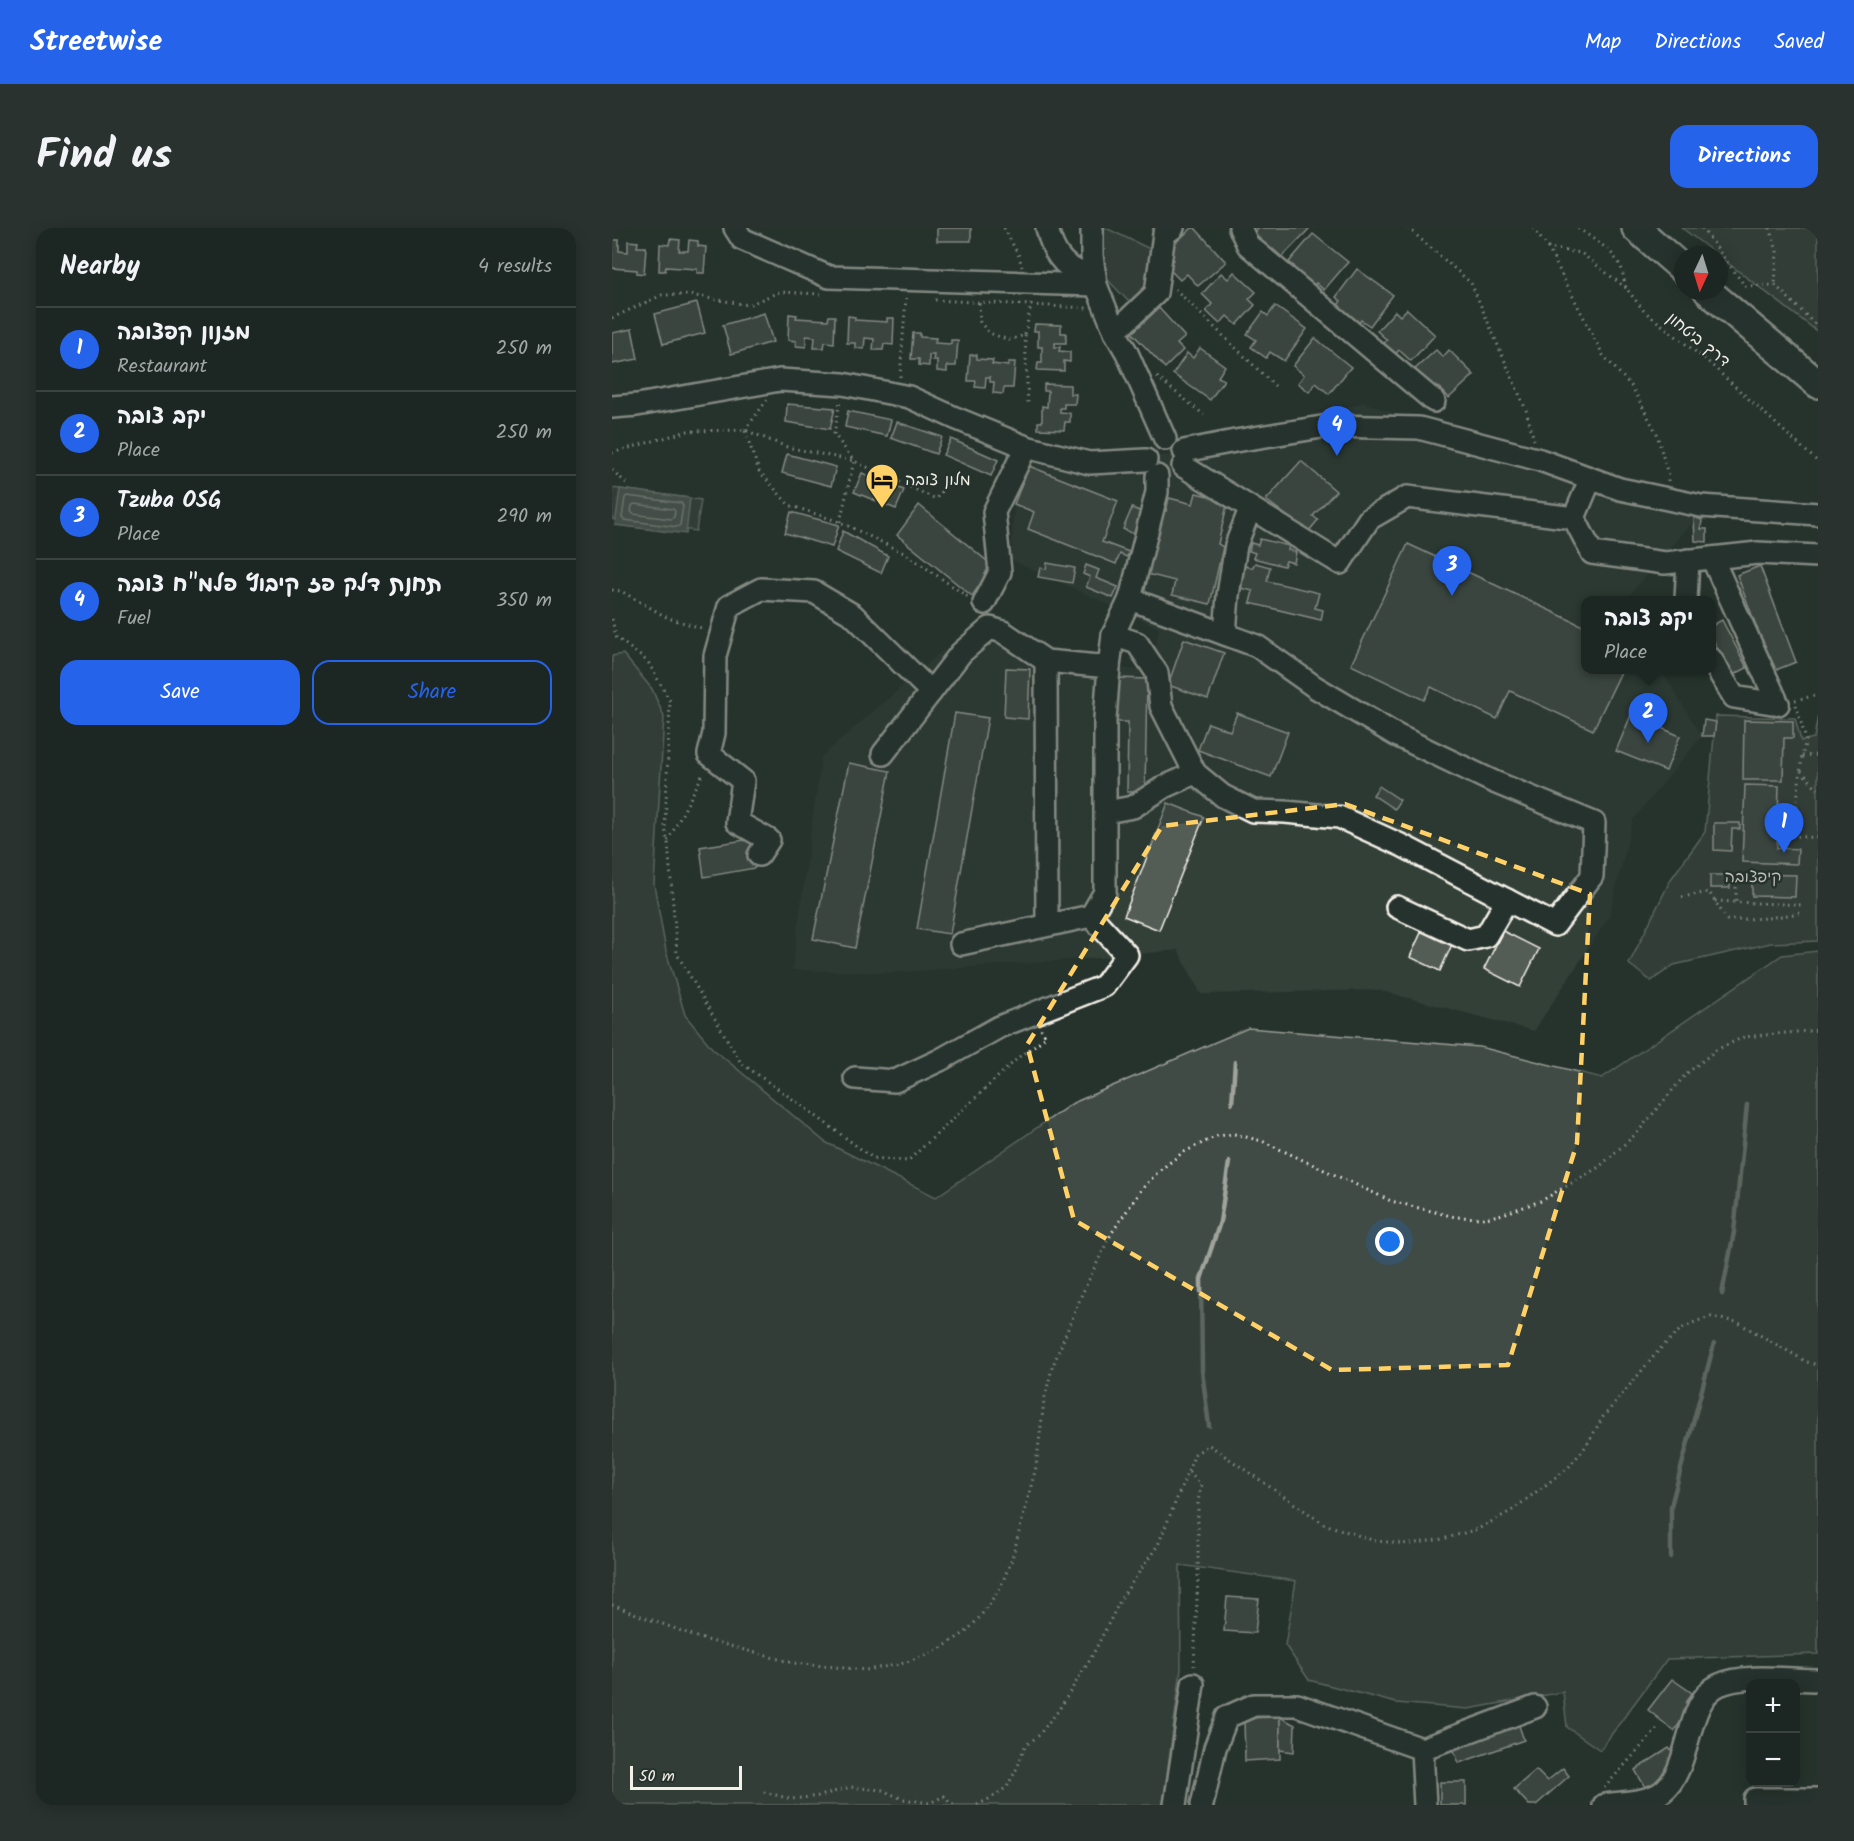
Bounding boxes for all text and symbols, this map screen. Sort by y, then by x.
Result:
text: Streetwise [30,20,162,65]
text: Map [1585,26,1621,59]
text: Directions [1654,26,1741,59]
text: Saved [1774,26,1824,59]
text: Find us [36,123,172,190]
button: Directions [1670,125,1818,188]
text: Nearby [60,246,140,288]
north arrow [1674,246,1728,300]
text: 4 results [478,251,552,283]
street label: דרך ביטחון [1661,306,1735,374]
text: מזנון קפצובה [117,316,251,351]
text: 1 [76,333,83,365]
text: 250 m [496,333,552,365]
text: Restaurant [117,351,207,383]
text: יקב צובה [117,400,206,435]
pin: 4 [1318,406,1356,456]
text: 2 [74,417,85,449]
text: 250 m [496,417,552,449]
text: Place [117,435,160,467]
hotel icon: מלון צובה [864,462,900,509]
place label: מלון צובה [905,468,971,493]
text: Tzuba OSG [117,484,221,519]
text: 3 [74,501,85,533]
text: 290 m [497,501,552,533]
text: Place [117,519,160,551]
pin: 3 [1432,546,1472,596]
text: תחנת דלק פז קיבוץ פלמ"ח צובה [117,568,442,603]
text: 4 [74,585,85,617]
text: 350 m [496,585,552,617]
popup [1581,596,1716,674]
text: יקב צובה [1604,602,1693,637]
text: Fuel [117,603,151,635]
text: Place [1604,637,1647,669]
button: Save [60,660,300,725]
button: Share [312,660,552,725]
pin: 2 [1628,694,1668,743]
pin: 1 [1764,804,1804,853]
park label: קיפצובה [1725,865,1781,890]
your location [1375,1227,1404,1256]
map controls [1746,1679,1800,1787]
button: + [1746,1679,1800,1733]
button: − [1746,1733,1800,1787]
scale bar [630,1763,742,1790]
text: 50 m [639,1764,675,1789]

